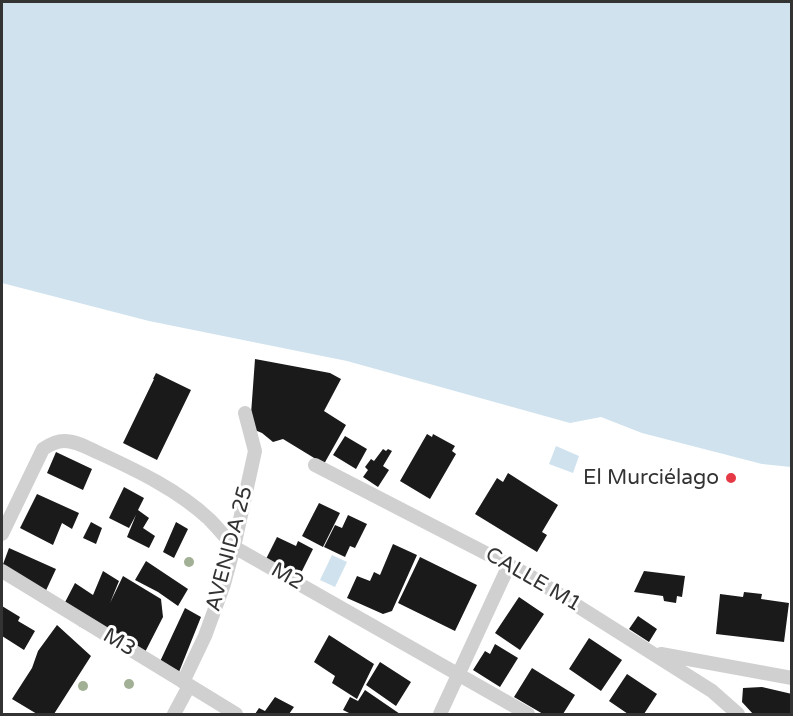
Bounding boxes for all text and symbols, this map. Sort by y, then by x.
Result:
place label: El Murciélago [583,465,719,491]
marker: El Murciélago [724,471,738,485]
street label: AVENIDA 25 [201,484,259,614]
street label: CALLE M1 [480,542,586,618]
street label: M2 [266,558,308,596]
street label: M3 [98,624,140,662]

